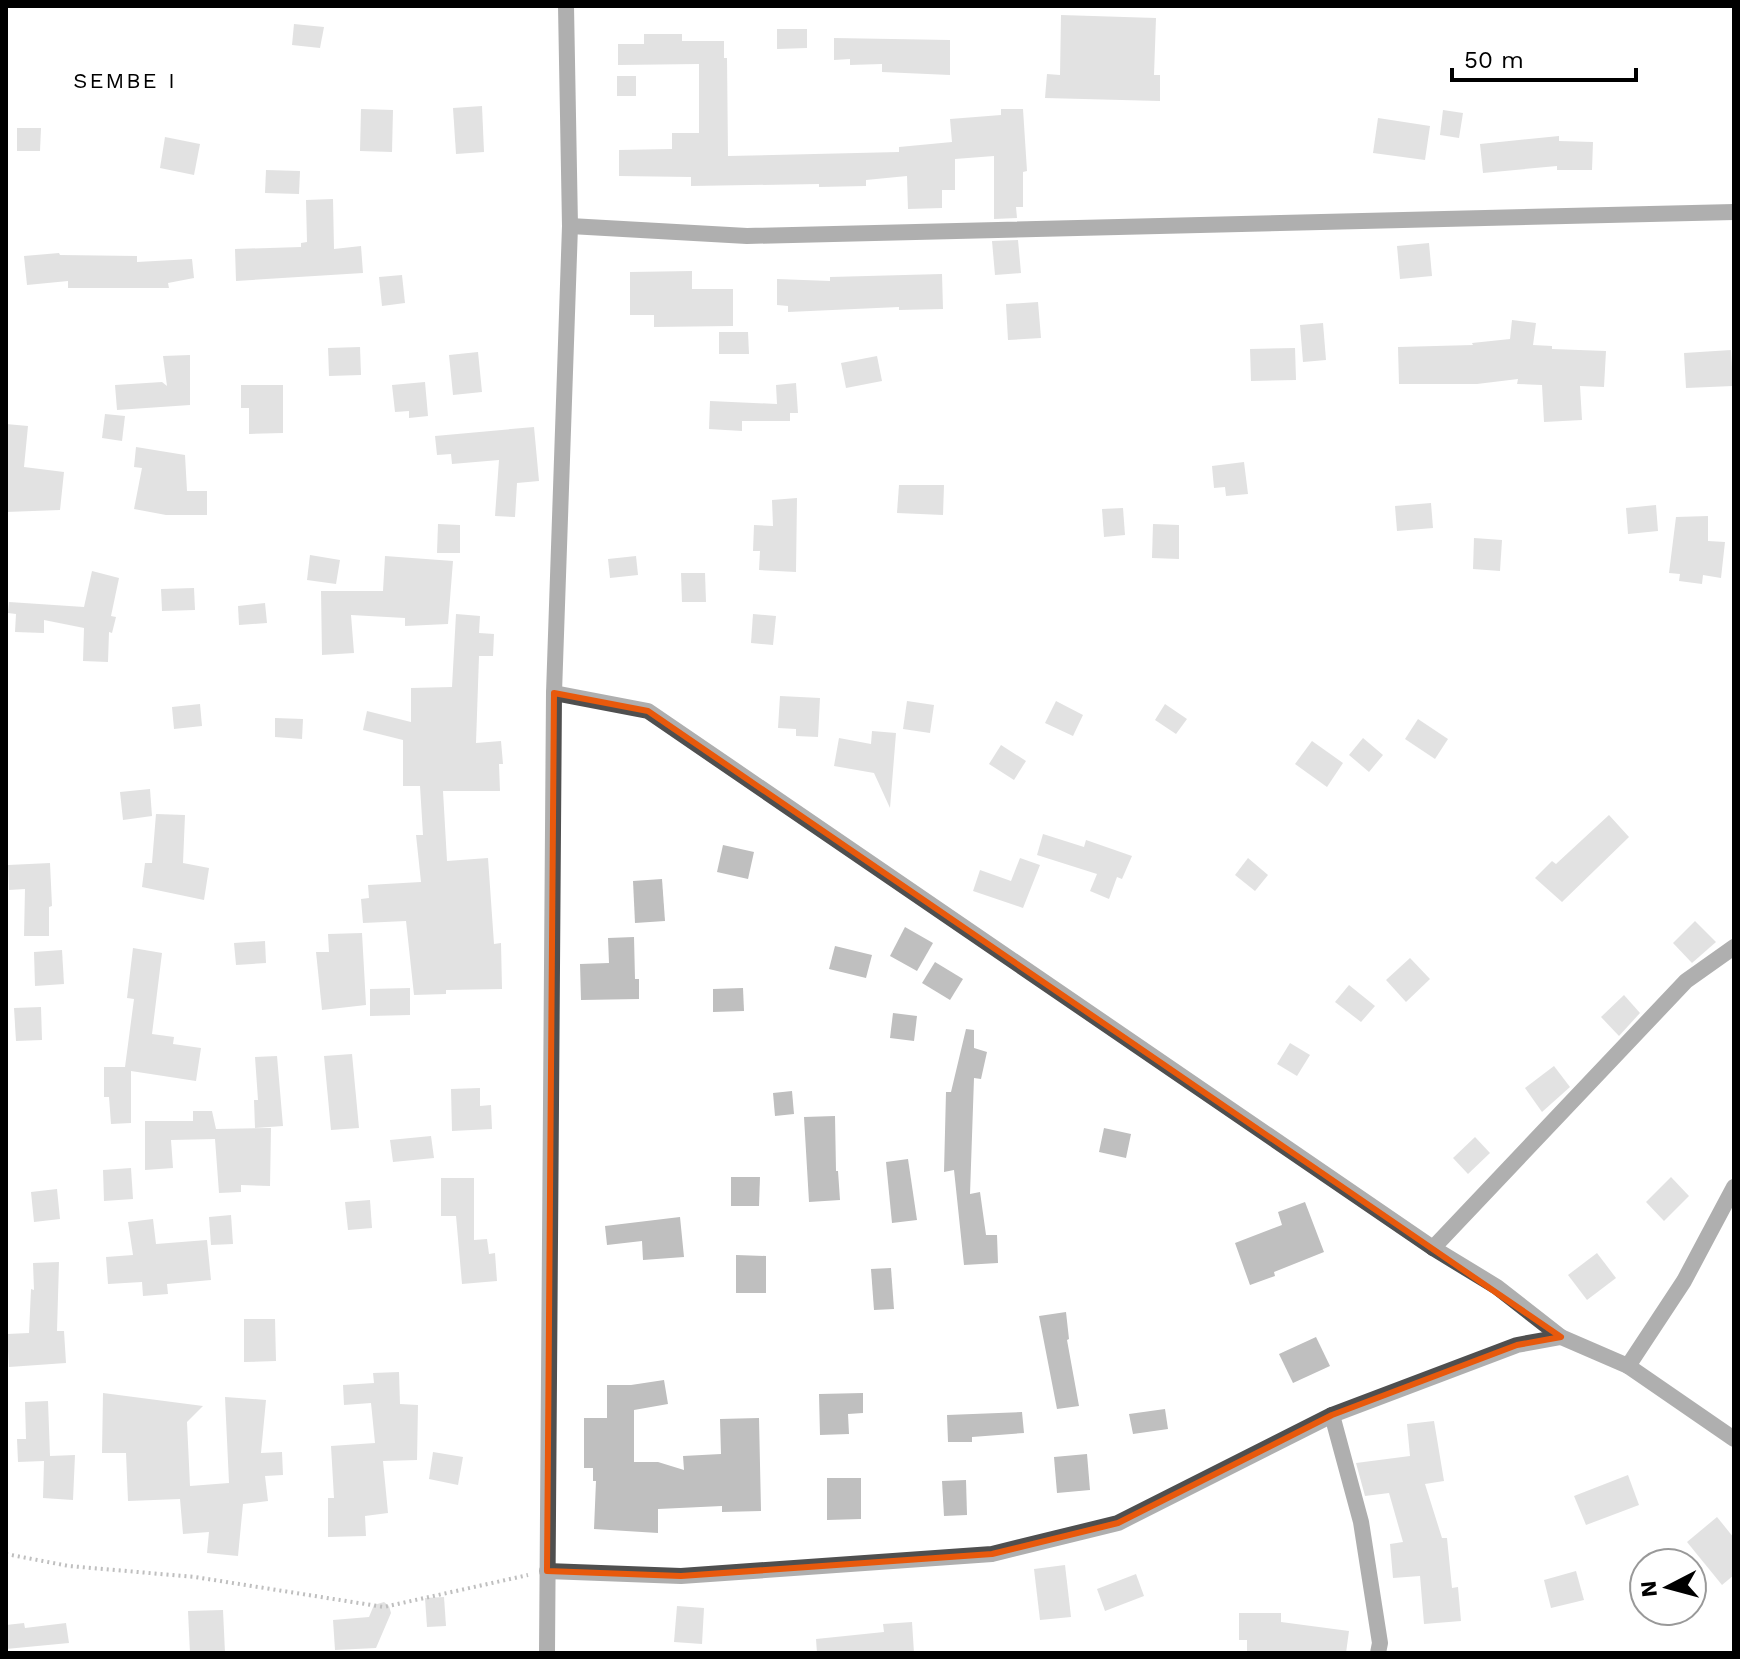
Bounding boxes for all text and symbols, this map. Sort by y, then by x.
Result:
scale bar [1452,32,1636,82]
text: 50 m [1464,46,1524,74]
district label: SEMBE I [73,68,177,93]
north arrow [1628,1547,1708,1627]
text: N [1635,1580,1662,1598]

